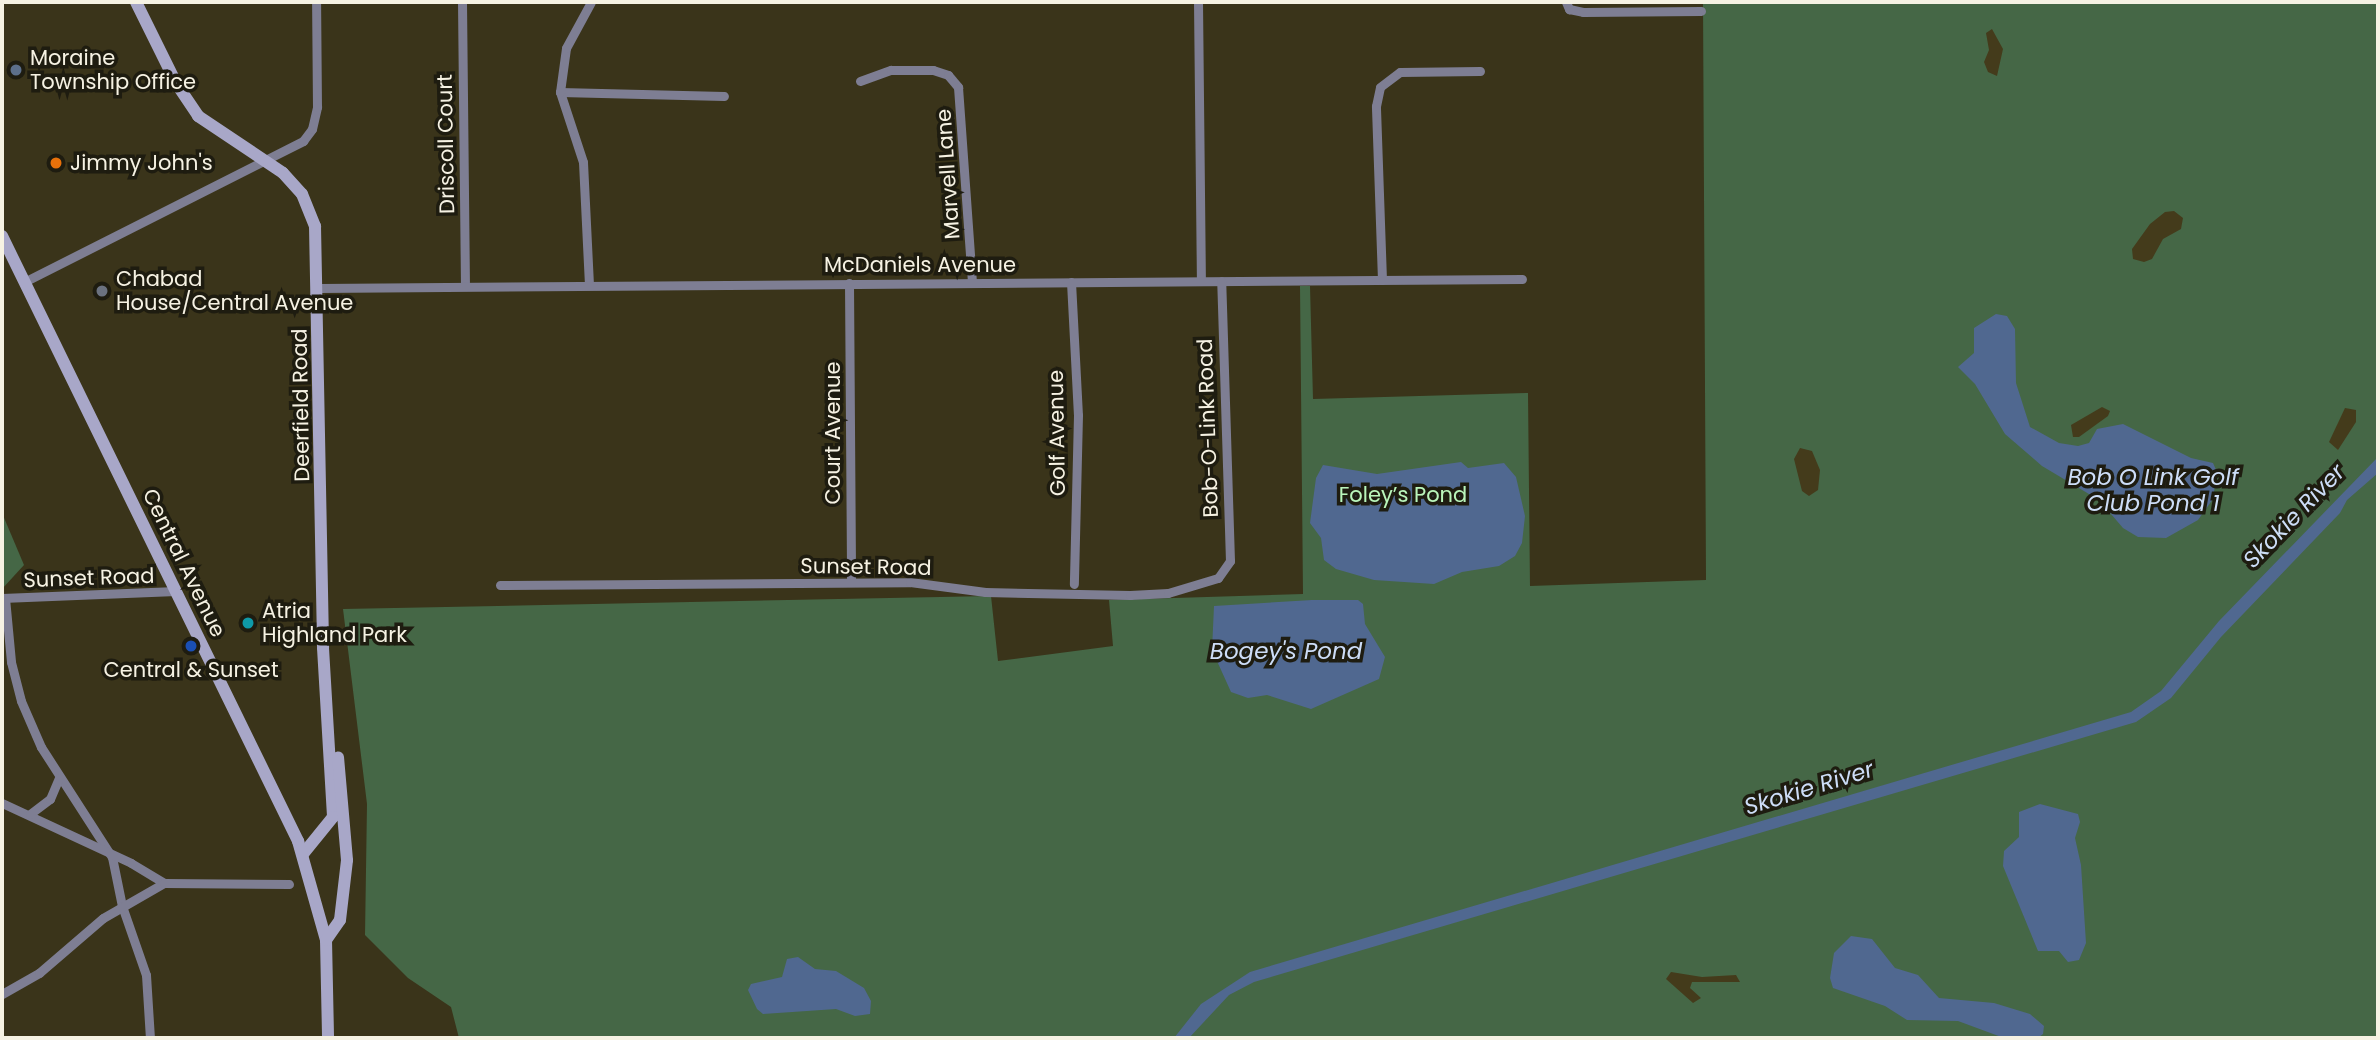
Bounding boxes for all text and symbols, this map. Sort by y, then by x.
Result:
place label: Moraine Township Office [30,45,196,95]
marker: Moraine Township Office [8,62,24,78]
street label: Driscoll Court [432,74,460,214]
street label: Marvell Lane [931,108,965,240]
place label: Jimmy John's [70,150,213,176]
marker: Jimmy John's [48,155,64,171]
street label: McDaniels Avenue [824,252,1016,278]
place label: Chabad House/Central Avenue [116,266,353,316]
marker: Chabad House/Central Avenue [94,283,110,299]
street label: Deerfield Road [287,328,315,482]
street label: Bob-O-Link Road [1192,338,1224,518]
street label: Court Avenue [820,361,846,505]
street label: Golf Avenue [1043,370,1071,496]
water label: Skokie River [2238,458,2350,574]
water label: Bob O Link Golf Club Pond 1 [2067,463,2239,517]
park label: Foley’s Pond [1339,482,1467,508]
street label: Central Avenue [137,485,231,641]
street label: Sunset Road [800,553,932,581]
street label: Sunset Road [23,563,155,593]
place label: Atria Highland Park [262,598,407,648]
marker: Atria Highland Park [240,615,256,631]
water label: Bogey's Pond [1210,637,1362,665]
marker: Central & Sunset [183,638,199,654]
place label: Central & Sunset [103,657,279,683]
water label: Skokie River [1741,755,1877,821]

